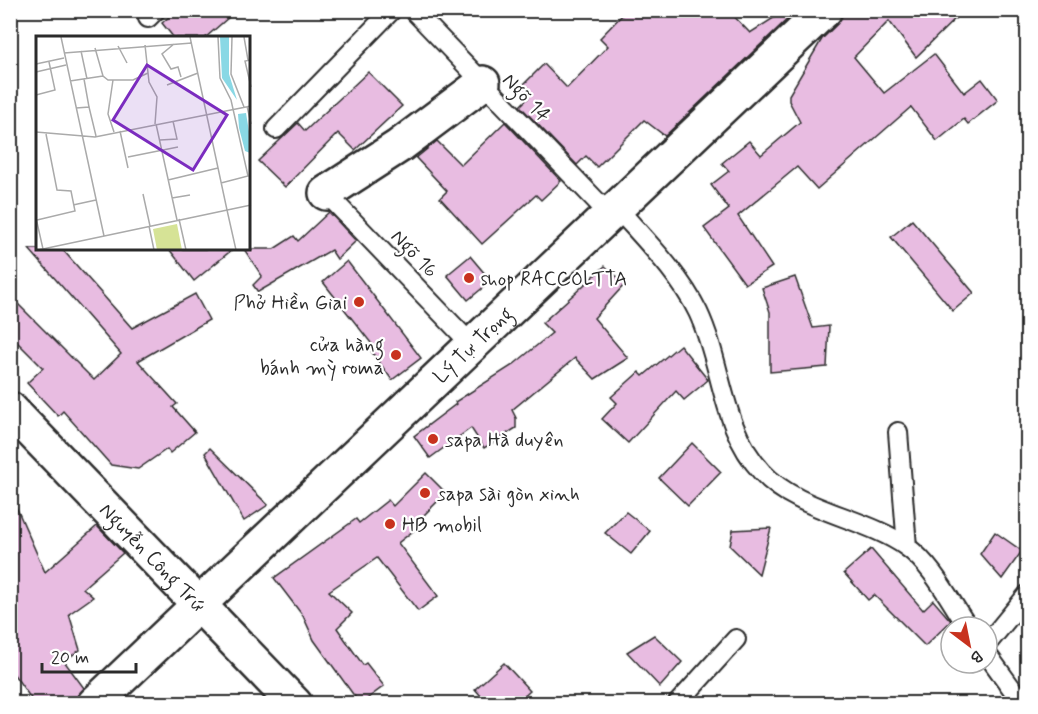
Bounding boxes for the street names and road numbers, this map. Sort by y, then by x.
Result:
street label: Ngõ 14 [494,68,556,130]
street label: Ngõ 16 [383,224,444,286]
street label: Lý Tự Trọng [428,301,521,390]
street label: Nguyễn Công Trứ [93,498,211,619]

